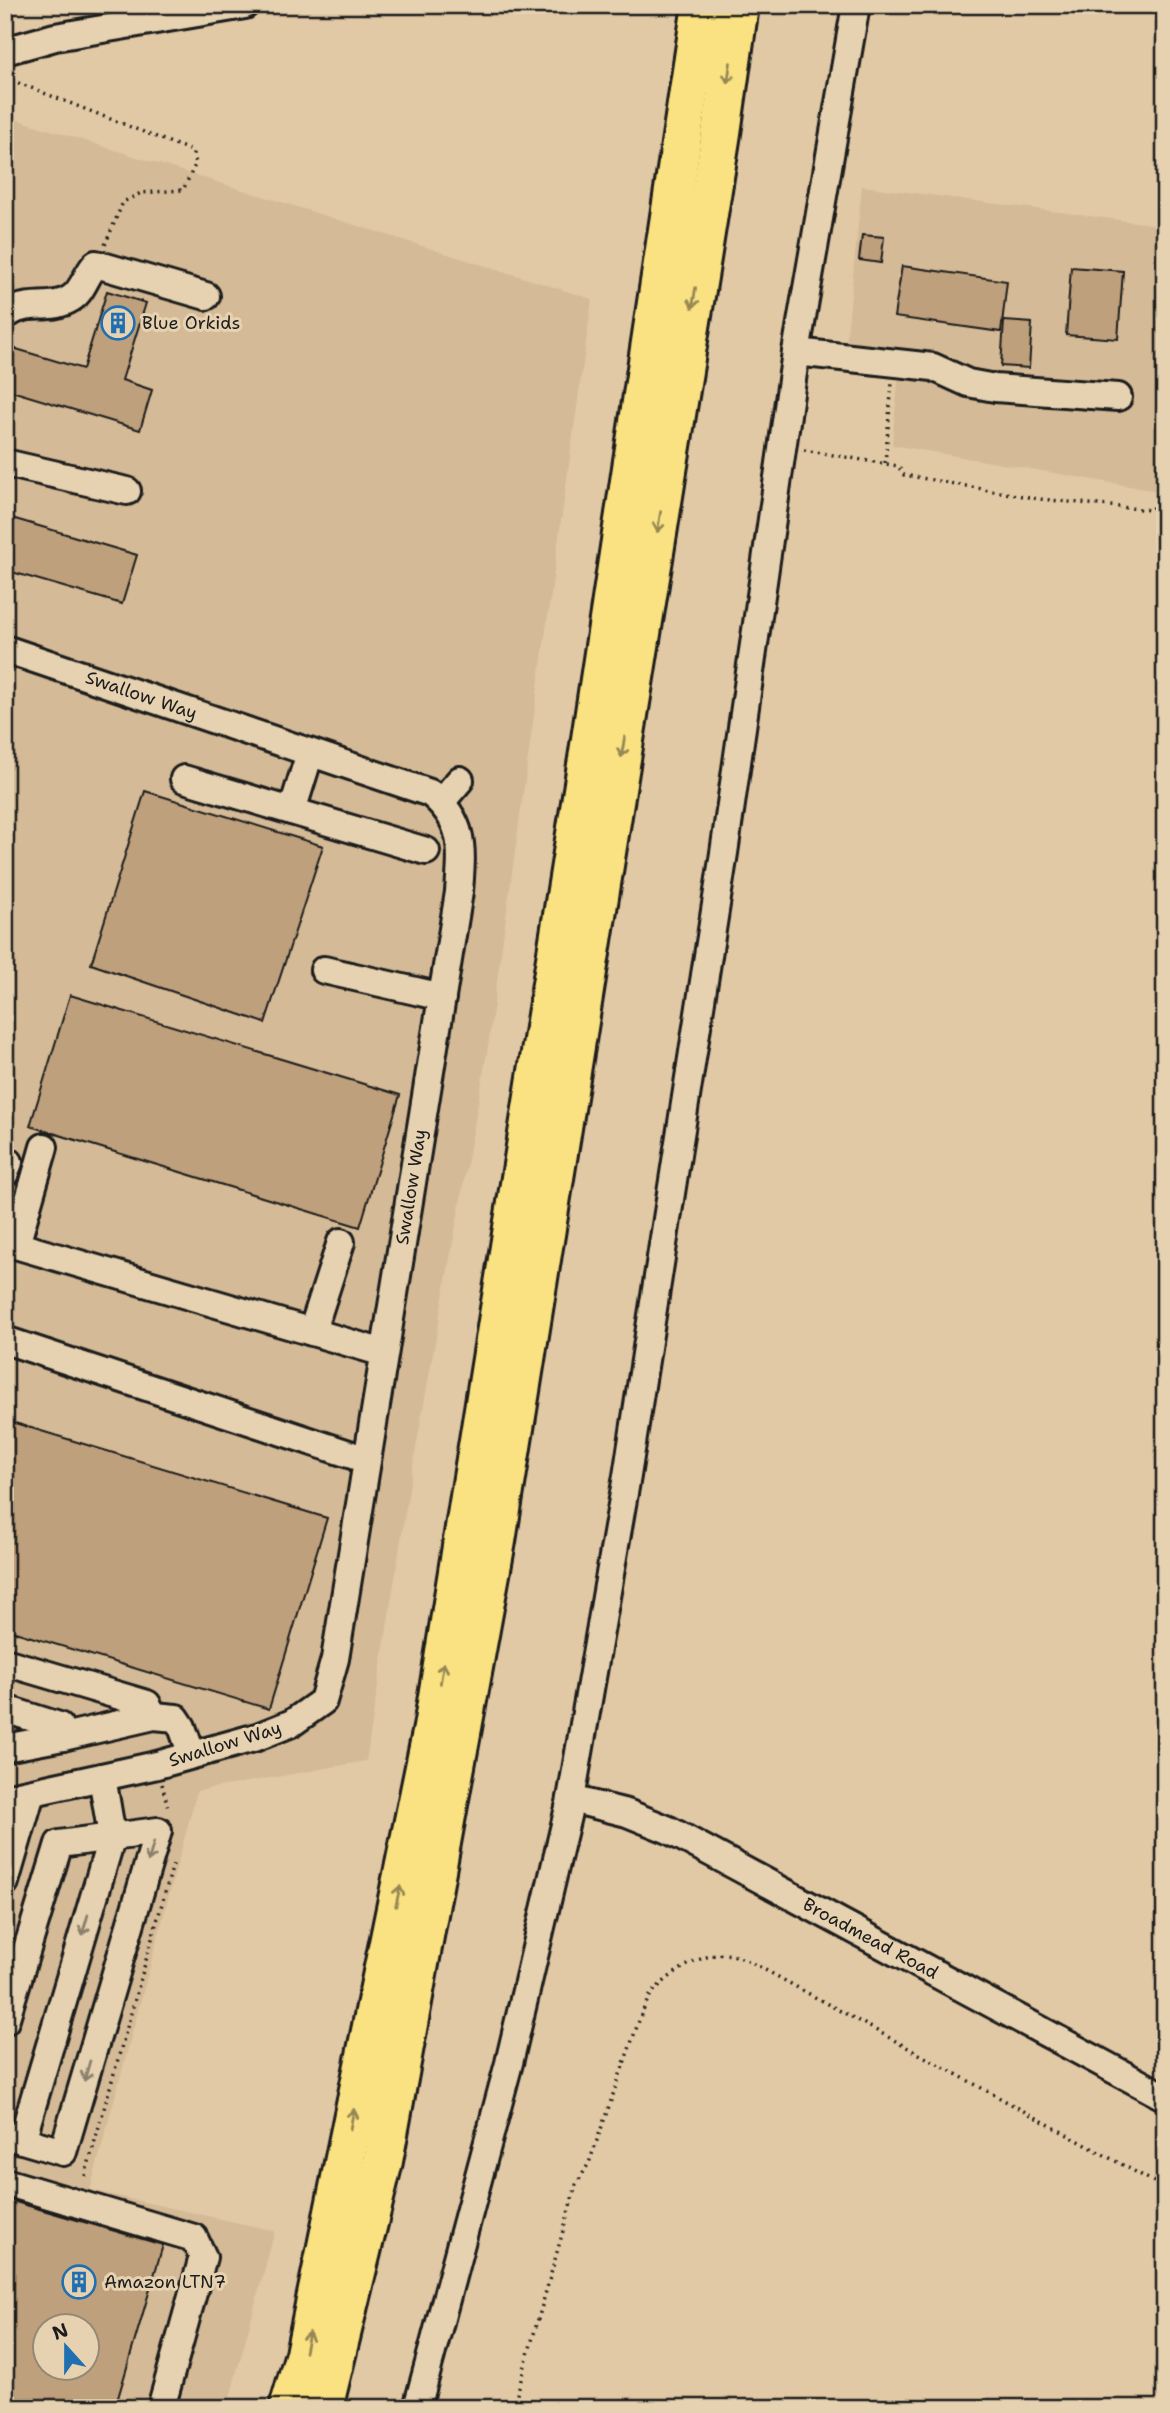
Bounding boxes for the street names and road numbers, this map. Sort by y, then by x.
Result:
street label: Swallow Way [82,665,200,725]
street label: Swallow Way [390,1128,432,1246]
street label: Swallow Way [166,1715,284,1773]
street label: Broadmead Road [799,1892,943,1985]

